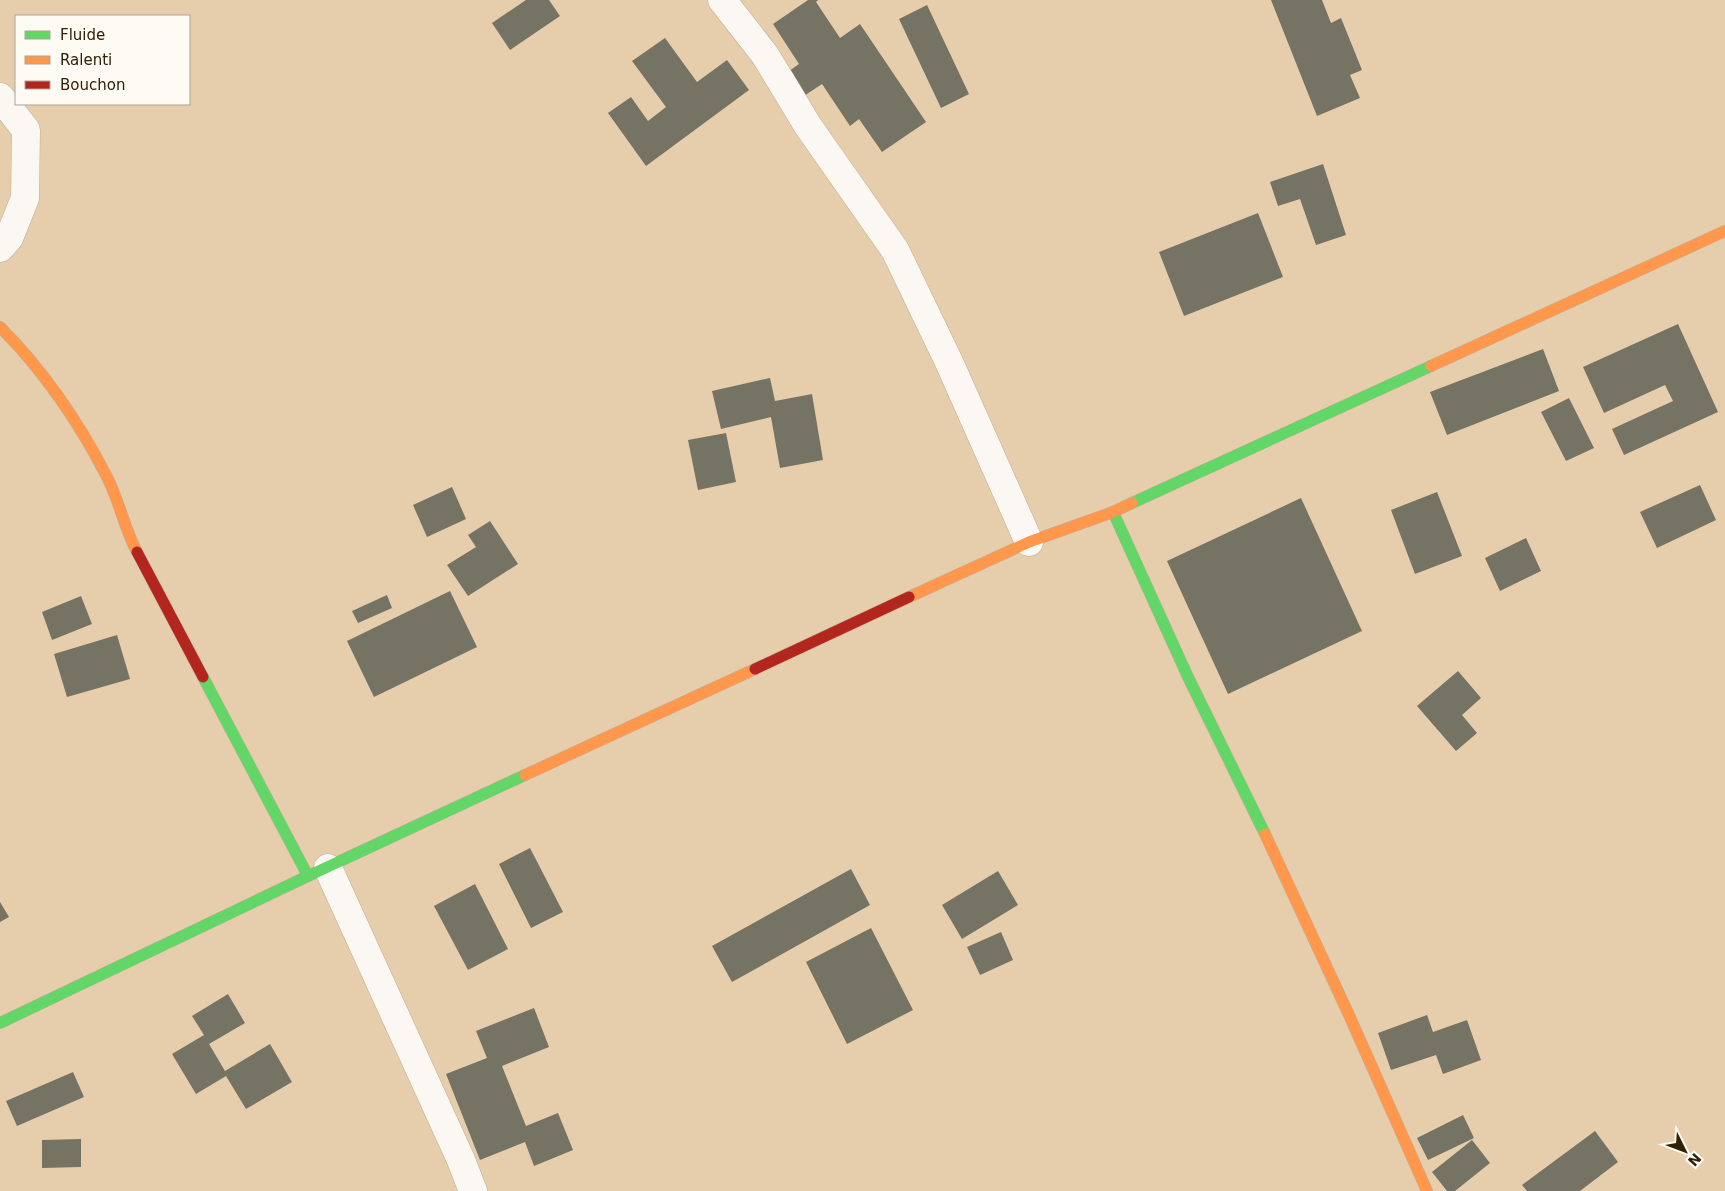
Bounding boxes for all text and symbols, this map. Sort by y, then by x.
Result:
legend [15,15,190,105]
text: Fluide [60,26,105,44]
text: Ralenti [60,51,112,69]
text: Bouchon [60,76,125,94]
north arrow [1660,1126,1710,1176]
text: N [1685,1150,1705,1169]

